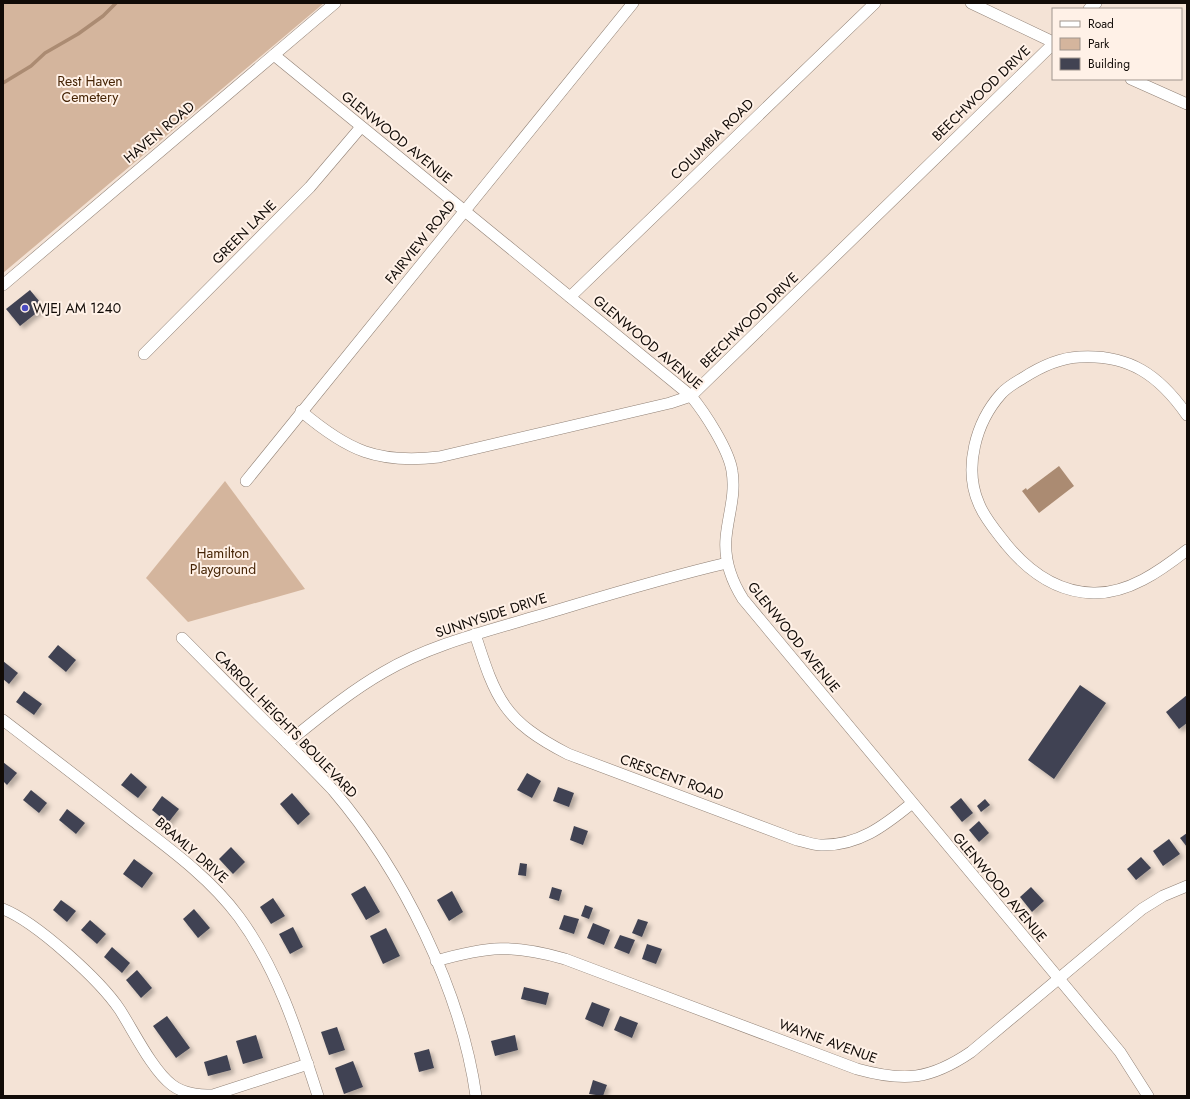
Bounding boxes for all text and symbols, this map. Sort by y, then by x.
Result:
legend [1052,8,1182,80]
text: Road [1088,15,1114,33]
text: Park [1088,35,1110,53]
street label: BEECHWOOD DRIVE [927,41,1035,145]
text: Building [1088,55,1130,73]
park label: Rest Haven Cemetery [57,71,123,107]
street label: GLENWOOD AVENUE [337,86,457,188]
street label: COLUMBIA ROAD [666,94,758,184]
street label: HAVEN ROAD [119,96,199,168]
street label: GREEN LANE [207,195,281,269]
street label: FAIRVIEW ROAD [380,196,460,288]
street label: BEECHWOOD DRIVE [695,268,803,372]
street label: GLENWOOD AVENUE [589,290,707,394]
place label: WJEJ AM 1240 [33,298,121,318]
marker: WJEJ AM 1240 [20,303,30,313]
park label: Hamilton Playground [190,543,256,579]
street label: GLENWOOD AVENUE [743,577,845,697]
street label: SUNNYSIDE DRIVE [433,588,549,642]
street label: CARROLL HEIGHTS BOULEVARD [210,646,362,802]
street label: CRESCENT ROAD [617,749,727,805]
street label: BRAMLY DRIVE [151,812,233,888]
street label: GLENWOOD AVENUE [948,828,1052,946]
street label: WAYNE AVENUE [776,1014,880,1068]

